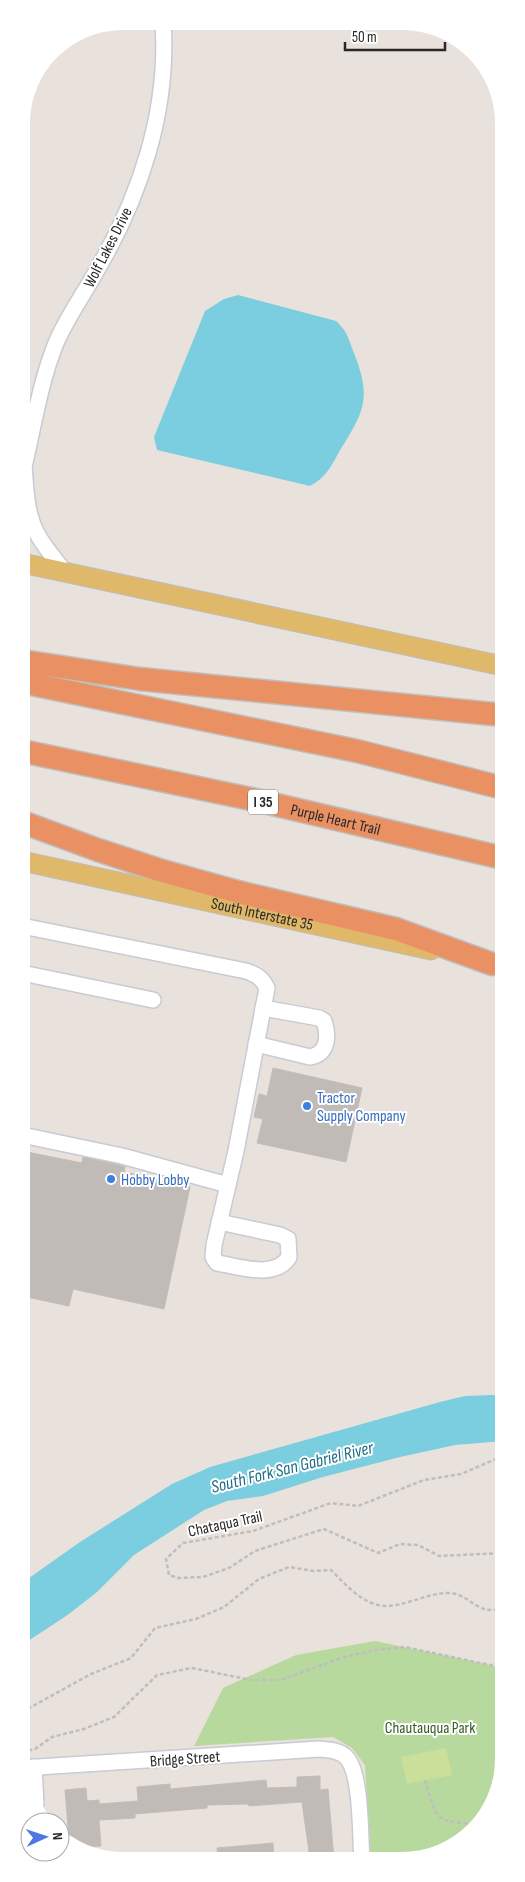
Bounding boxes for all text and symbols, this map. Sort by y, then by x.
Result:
scale bar [345,20,445,52]
text: 50 m [352,28,377,47]
street label: Wolf Lakes Drive [80,204,137,291]
road number: I 35 [248,790,278,814]
street label: Purple Heart Trail [289,801,382,840]
street label: South Interstate 35 [209,894,315,935]
place label: Tractor Supply Company [317,1089,406,1126]
marker: Tractor Supply Company [301,1100,313,1112]
place label: Hobby Lobby [121,1171,189,1190]
marker: Hobby Lobby [105,1173,117,1185]
water label: South Fork San Gabriel River [209,1437,376,1498]
street label: Chataqua Trail [186,1507,264,1542]
park label: Chautauqua Park [385,1719,475,1738]
street label: Bridge Street [149,1748,221,1771]
north arrow [20,1812,70,1862]
text: N [49,1832,66,1841]

